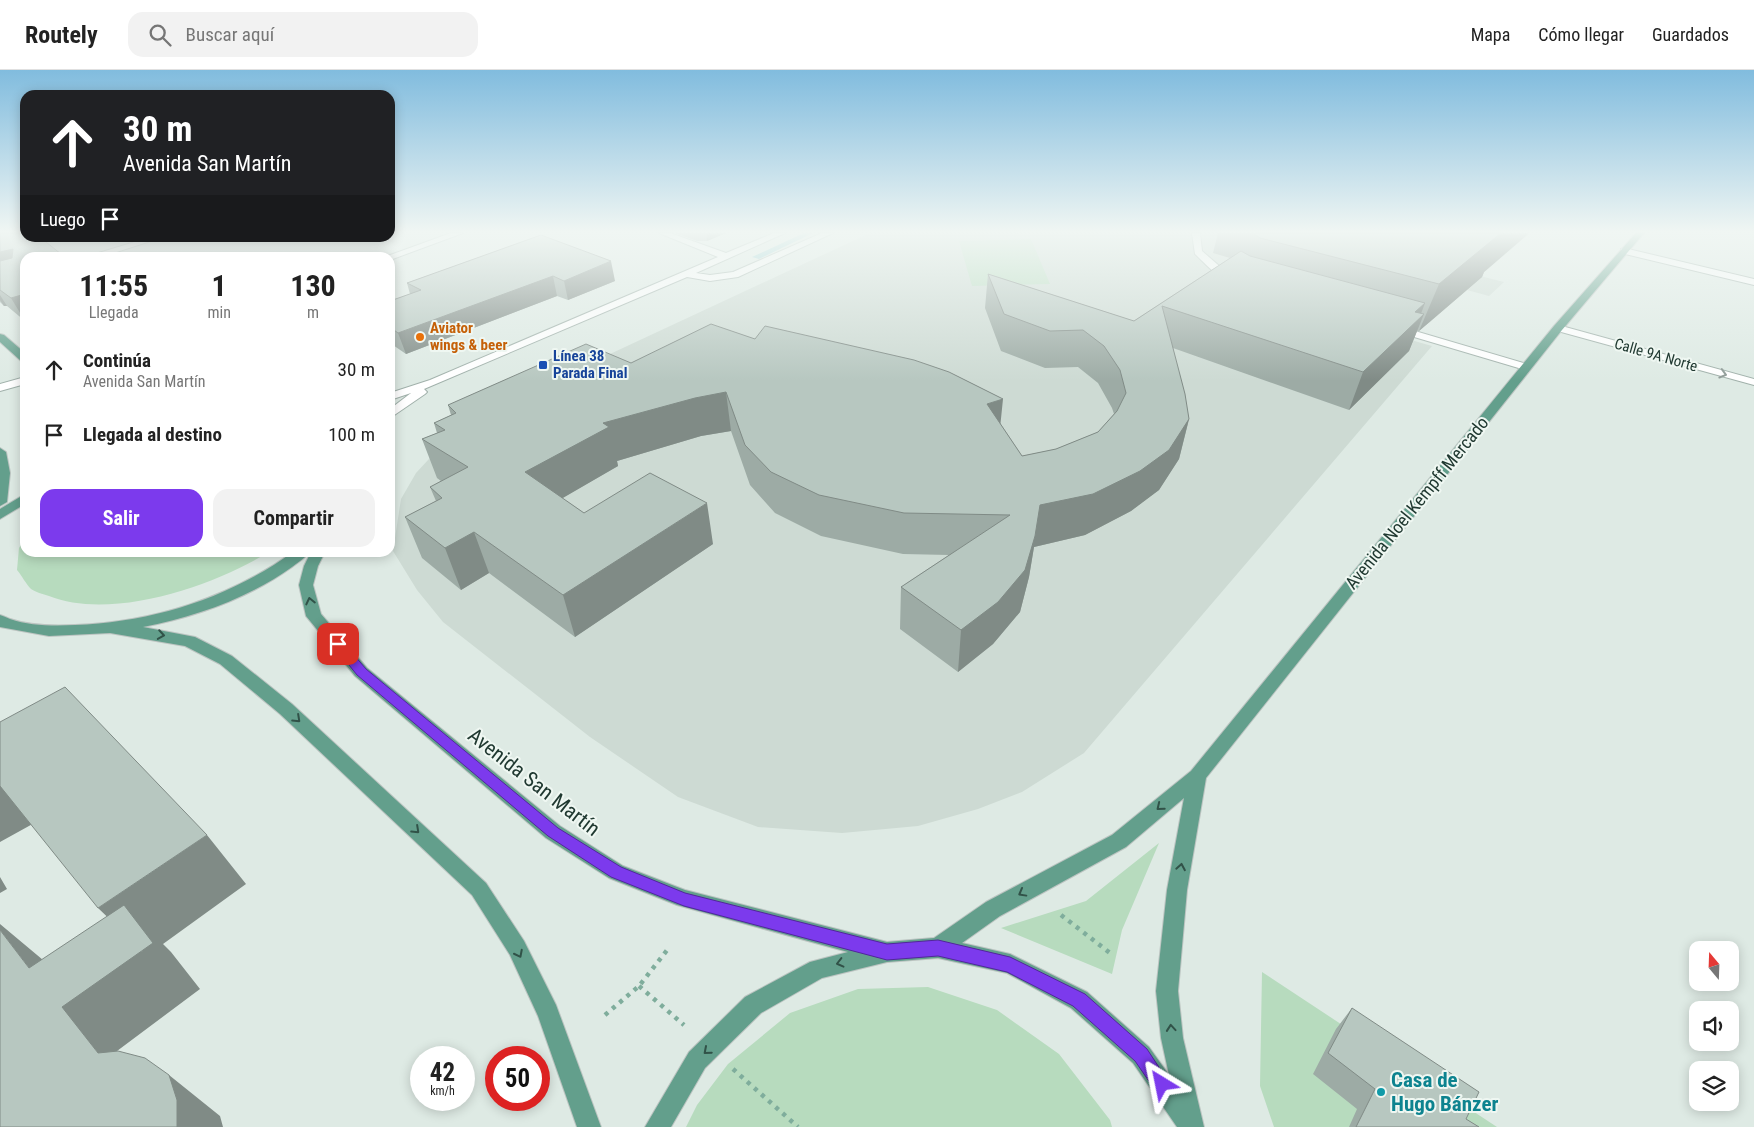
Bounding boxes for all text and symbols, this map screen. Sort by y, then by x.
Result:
search box [128,12,478,57]
text: Routely [25,21,98,49]
icon: search [146,21,174,49]
text: Buscar aquí [186,23,274,46]
text: Mapa [1471,24,1510,45]
text: Cómo llegar [1538,24,1624,45]
text: Guardados [1652,24,1729,45]
text: 30 m [123,109,192,150]
icon: ahead [40,110,105,175]
text: Avenida San Martín [123,151,291,176]
icon: arrive [96,205,124,233]
text: Luego [40,208,86,231]
text: 11:55 [79,268,148,303]
text: 1 [212,268,227,303]
text: 130 [290,268,336,303]
text: Llegada [89,303,139,322]
text: min [207,303,231,322]
text: m [307,303,319,322]
place label: Aviator wings & beer [430,319,507,354]
marker: Aviator wings & beer [414,331,426,343]
street label: Calle 9A Norte [1612,335,1700,375]
place label: Línea 38 Parada Final [553,347,627,382]
text: Continúa [83,349,151,372]
icon: ahead [40,356,68,384]
text: 30 m [338,358,375,381]
marker: Línea 38 Parada Final [537,359,549,371]
one-way arrow [1719,368,1727,378]
text: Avenida San Martín [83,372,205,391]
street label: Avenida Noel Kempff Mercado [1341,412,1493,593]
icon: arrive [40,421,68,449]
text: Llegada al destino [83,423,222,446]
text: 100 m [328,423,375,446]
button: Salir [40,489,203,547]
button: Compartir [213,489,375,547]
one-way arrow [305,597,316,605]
pin [317,623,359,665]
one-way arrow [157,630,165,640]
icon: arrive [324,630,352,658]
one-way arrow [291,713,300,722]
street label: Avenida San Martín [463,723,605,841]
one-way arrow [1156,802,1165,811]
one-way arrow [410,824,419,833]
one-way arrow [1176,863,1186,871]
one-way arrow [1018,886,1027,896]
north arrow [1689,941,1739,991]
map controls [1689,941,1739,1111]
one-way arrow [513,948,523,957]
one-way arrow [835,957,844,968]
button: sound [1689,1001,1739,1051]
one-way arrow [1166,1024,1177,1032]
speed limit sign: 50 [485,1046,550,1111]
one-way arrow [703,1046,712,1055]
position arrow [1135,1057,1187,1109]
text: 42 [430,1058,455,1087]
button: layers [1689,1061,1739,1111]
place label: Casa de Hugo Bánzer [1391,1068,1498,1116]
text: km/h [430,1084,455,1098]
marker: Casa de Hugo Bánzer [1375,1086,1387,1098]

